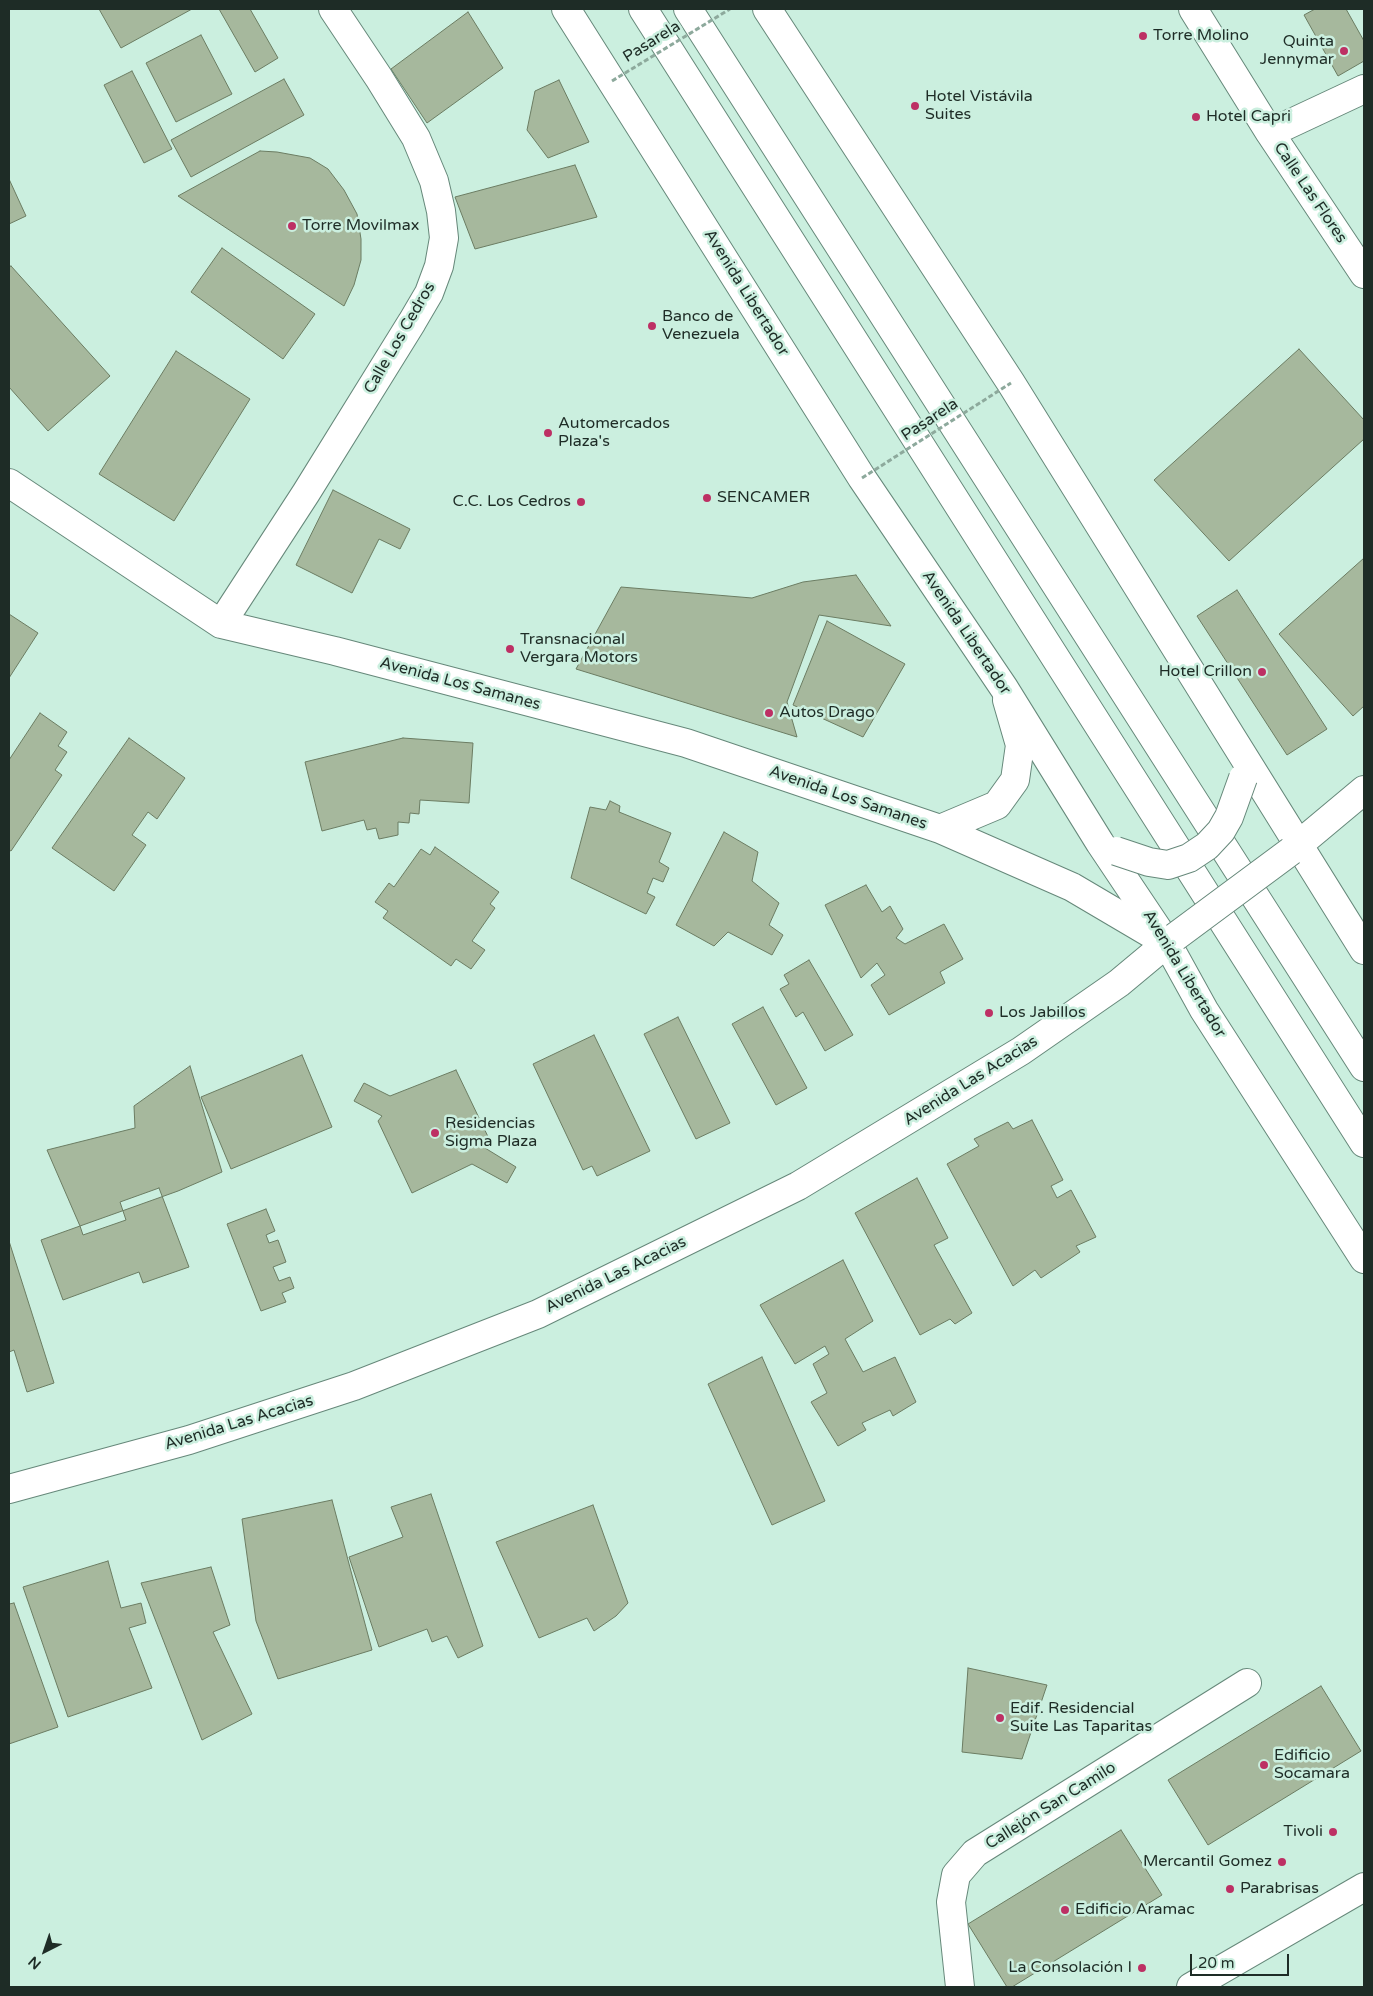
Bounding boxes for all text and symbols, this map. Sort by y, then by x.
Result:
street label: Pasarela [620,17,684,67]
place label: Torre Molino [1153,26,1249,46]
marker: Torre Molino [1137,30,1149,42]
place label: Quinta Jennymar [1260,32,1334,70]
marker: Quinta Jennymar [1338,45,1350,57]
place label: Hotel Vistávila Suites [925,87,1033,125]
marker: Hotel Vistávila Suites [909,100,921,112]
place label: Hotel Capri [1206,107,1291,127]
marker: Hotel Capri [1190,111,1202,123]
street label: Calle Las Flores [1269,139,1351,247]
place label: Torre Movilmax [302,216,419,236]
marker: Torre Movilmax [286,220,298,232]
street label: Avenida Libertador [699,226,793,360]
street label: Calle Los Cedros [360,279,440,397]
place label: Banco de Venezuela [662,307,740,345]
marker: Banco de Venezuela [646,320,658,332]
street label: Pasarela [898,395,962,445]
place label: Automercados Plaza's [558,414,670,452]
marker: Automercados Plaza's [542,427,554,439]
place label: SENCAMER [717,488,810,508]
place label: C.C. Los Cedros [453,492,571,512]
marker: SENCAMER [701,492,713,504]
marker: C.C. Los Cedros [575,496,587,508]
street label: Avenida Libertador [917,567,1015,699]
place label: Transnacional Vergara Motors [520,630,638,668]
marker: Transnacional Vergara Motors [504,643,516,655]
street label: Avenida Los Samanes [378,653,542,715]
place label: Hotel Crillon [1159,662,1252,682]
marker: Hotel Crillon [1256,666,1268,678]
place label: Autos Drago [779,703,875,723]
marker: Autos Drago [763,707,775,719]
street label: Avenida Los Samanes [767,762,929,834]
street label: Avenida Libertador [1138,907,1230,1041]
place label: Los Jabillos [999,1003,1086,1023]
marker: Los Jabillos [983,1007,995,1019]
street label: Avenida Las Acacias [901,1032,1041,1130]
place label: Residencias Sigma Plaza [445,1114,537,1152]
marker: Residencias Sigma Plaza [429,1127,441,1139]
street label: Avenida Las Acacias [542,1233,690,1317]
street label: Avenida Las Acacias [162,1391,316,1455]
place label: Edif. Residencial Suite Las Taparitas [1010,1699,1152,1737]
marker: Edif. Residencial Suite Las Taparitas [994,1712,1006,1724]
place label: Edificio Socamara [1274,1746,1350,1784]
street label: Callejón San Camilo [982,1758,1120,1854]
marker: Edificio Socamara [1258,1759,1270,1771]
place label: Tivoli [1283,1822,1323,1842]
marker: Tivoli [1327,1826,1339,1838]
place label: Mercantil Gomez [1143,1852,1272,1872]
marker: Mercantil Gomez [1276,1856,1288,1868]
place label: Parabrisas [1240,1879,1319,1899]
marker: Parabrisas [1224,1883,1236,1895]
place label: Edificio Aramac [1075,1900,1195,1920]
marker: Edificio Aramac [1059,1904,1071,1916]
north arrow [20,1926,70,1976]
scale bar [1193,1944,1292,1976]
text: N [25,1953,45,1973]
text: 20 m [1198,1954,1235,1972]
place label: La Consolación I [1008,1958,1132,1978]
marker: La Consolación I [1136,1962,1148,1974]

